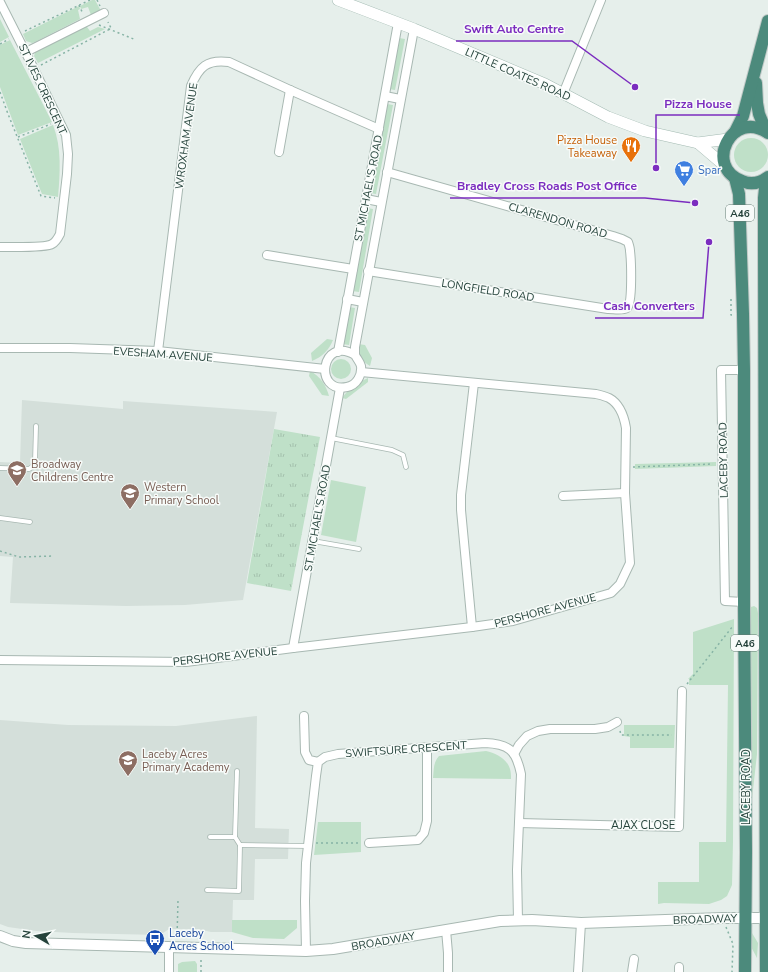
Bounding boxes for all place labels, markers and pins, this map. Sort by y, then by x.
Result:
callout: Swift Auto Centre [456,17,572,41]
callout: Pizza House [656,91,740,115]
place label: Pizza House Takeaway [557,133,617,161]
restaurant icon: Pizza House Takeaway [620,135,642,163]
supermarket icon: Spar [673,159,695,187]
place label: Spar [698,163,721,178]
callout: Bradley Cross Roads Post Office [450,174,645,198]
callout: Cash Converters [595,294,703,318]
place label: Broadway Childrens Centre [31,457,114,485]
school or university icon: Broadway Childrens Centre [6,459,28,487]
place label: Western Primary School [144,480,220,508]
school or university icon: Western Primary School [119,482,141,510]
place label: Laceby Acres Primary Academy [142,747,230,775]
school or university icon: Laceby Acres Primary Academy [117,749,139,777]
place label: Laceby Acres School [169,926,234,954]
bus stop icon: Laceby Acres School [144,928,166,956]

